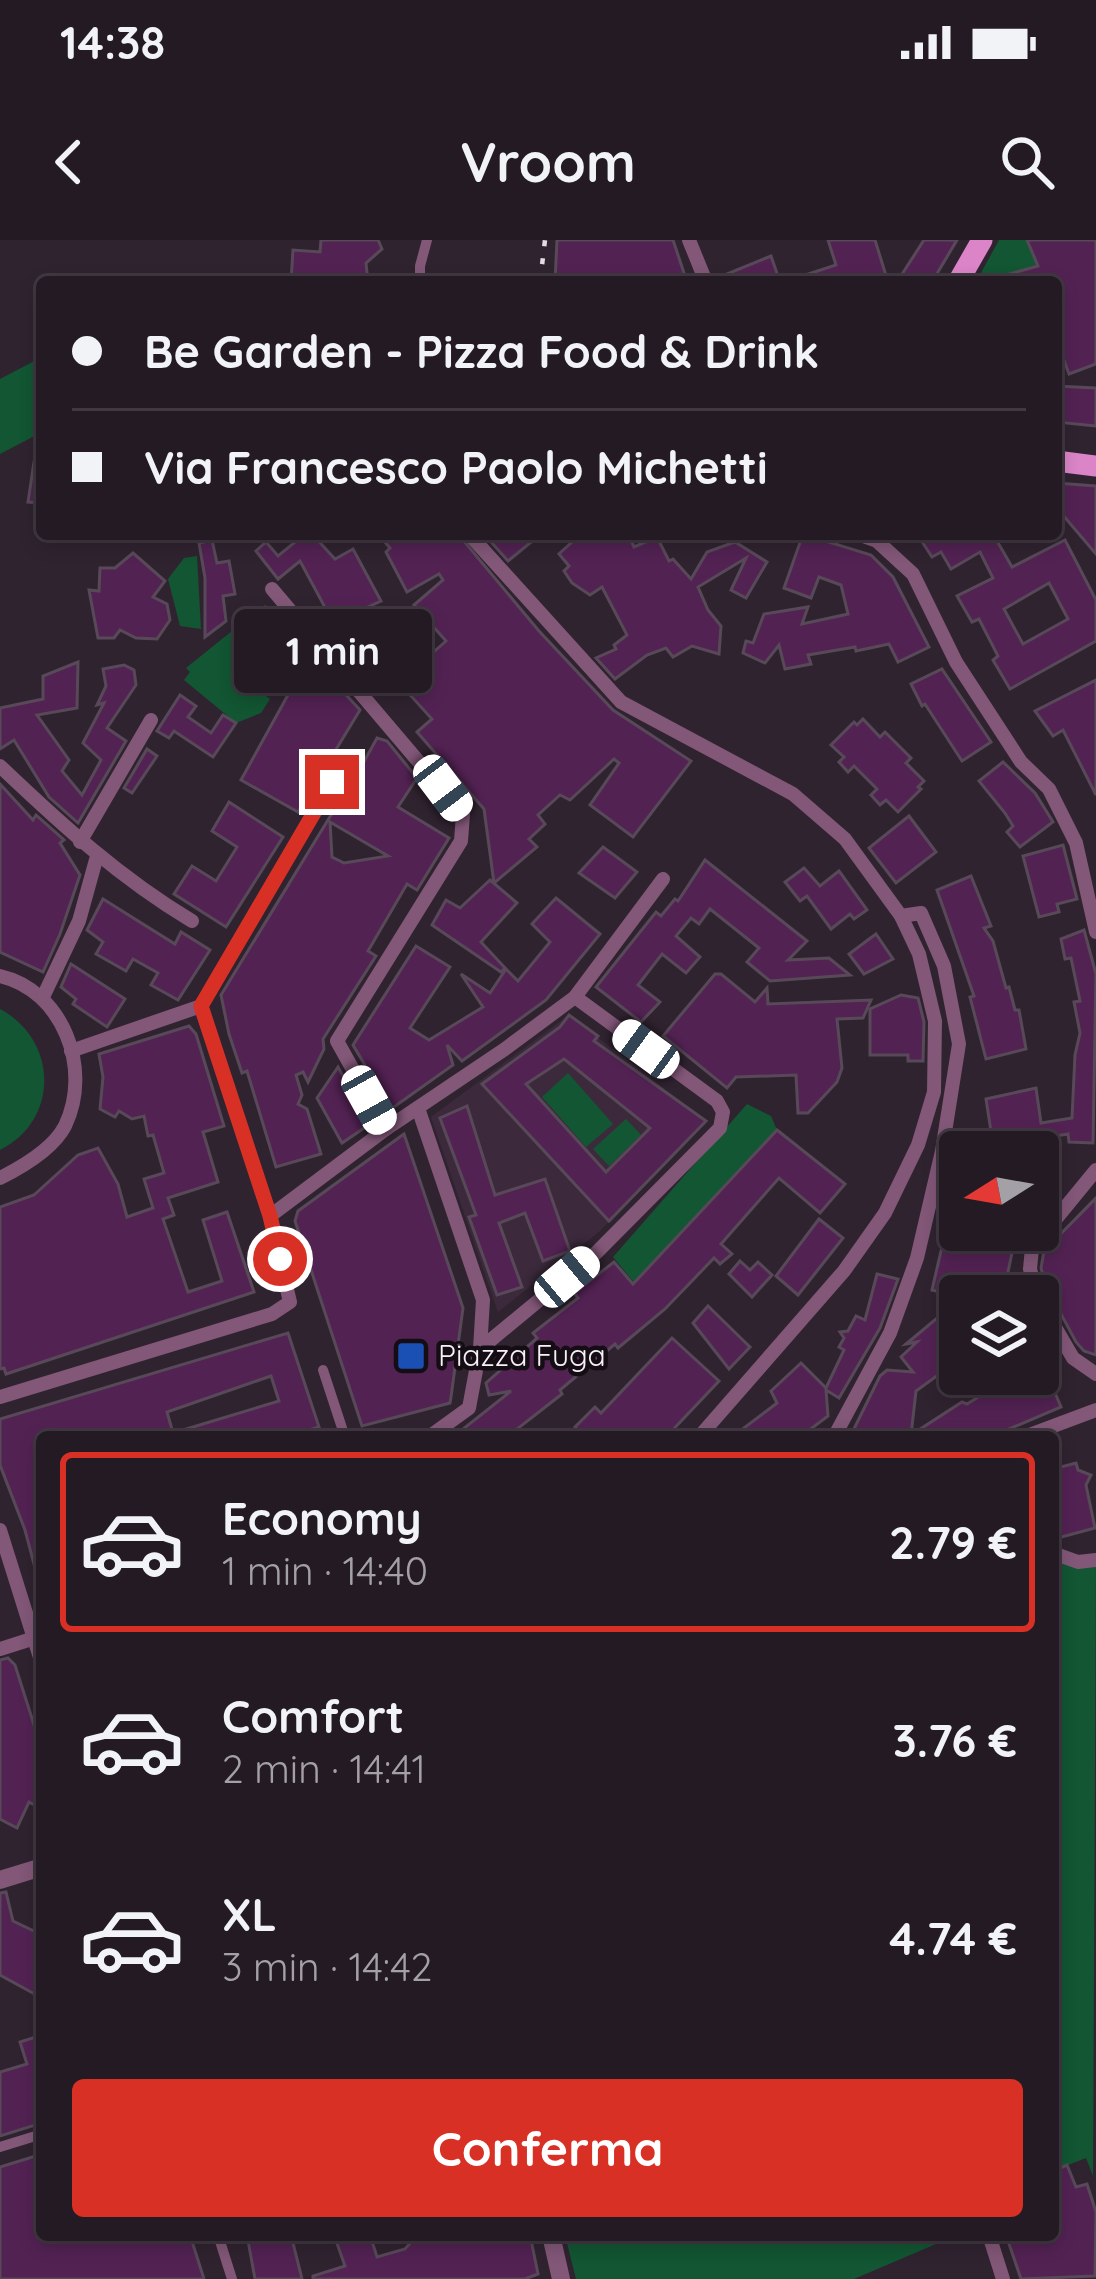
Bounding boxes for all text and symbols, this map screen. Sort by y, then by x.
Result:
text: 14:38 [60,14,165,70]
text: Vroom [460,128,636,196]
icon: back [36,129,102,195]
icon: search [994,129,1060,195]
text: Be Garden - Pizza Food & Drink [144,323,819,379]
text: Via Francesco Paolo Michetti [144,439,768,495]
callout: 1 min [233,608,431,692]
text: 1 min [286,626,380,675]
car [407,748,479,828]
route end [305,755,359,809]
car [606,1013,686,1085]
car [336,1060,402,1140]
north arrow [939,1131,1059,1251]
map controls [939,1131,1059,1395]
route start [253,1232,307,1286]
car [528,1240,606,1314]
button: layers [939,1275,1059,1395]
place label: Piazza Fuga [438,1336,606,1374]
marker: Piazza Fuga [395,1340,427,1372]
icon: car [78,1488,186,1596]
text: Economy [222,1490,422,1546]
text: 2.79 € [889,1514,1017,1570]
text: 1 min · 14:40 [222,1546,428,1595]
icon: car [78,1686,186,1794]
text: Comfort [222,1688,404,1744]
text: 3.76 € [893,1712,1017,1768]
text: 2 min · 14:41 [222,1744,426,1793]
icon: car [78,1884,186,1992]
text: XL [222,1886,277,1942]
text: 4.74 € [889,1910,1017,1966]
text: 3 min · 14:42 [222,1942,432,1991]
button: Conferma [72,2079,1023,2217]

